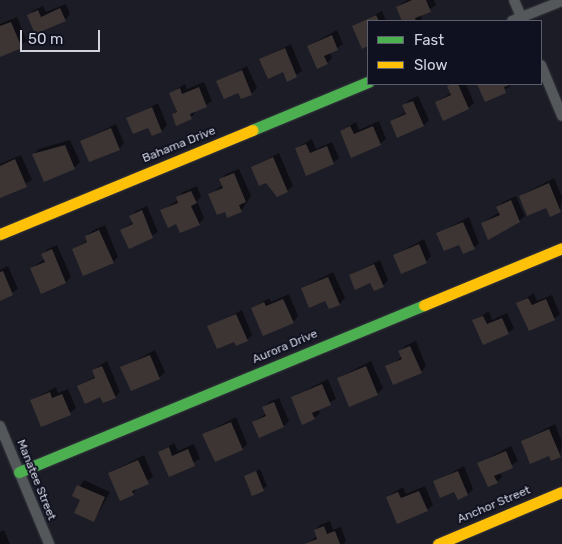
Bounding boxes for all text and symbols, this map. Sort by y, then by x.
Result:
scale bar [22,20,102,52]
legend [367,20,542,85]
text: 50 m [28,30,63,48]
text: Fast [414,31,444,49]
text: Slow [414,56,447,74]
street label: Bahama Drive [140,124,218,166]
street label: Aurora Drive [250,327,320,367]
street label: Manatee Street [13,438,59,522]
street label: Anchor Street [455,483,533,527]

